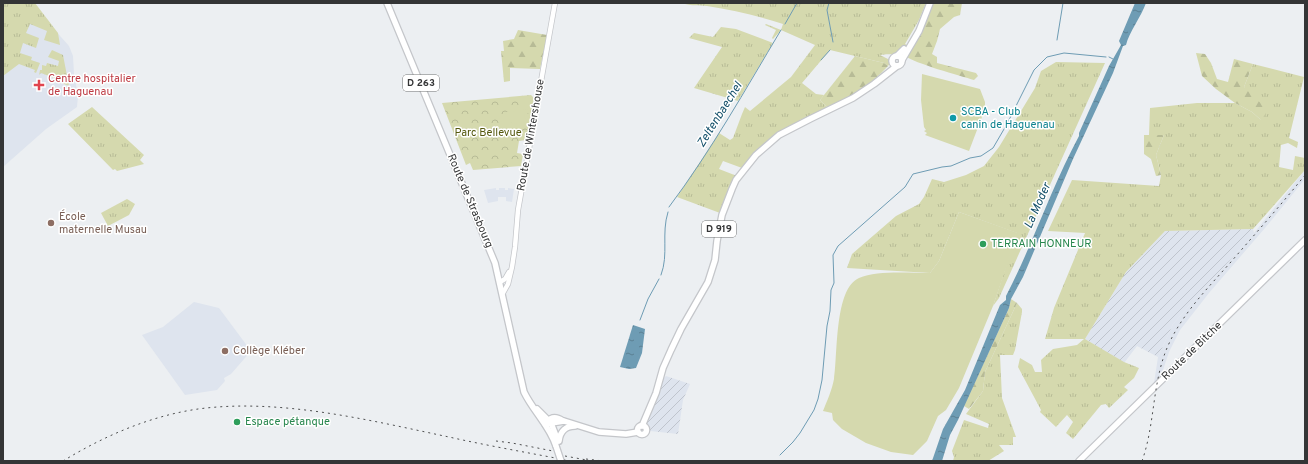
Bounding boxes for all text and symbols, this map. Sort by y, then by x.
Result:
place label: Centre hospitalier de Haguenau [48,72,137,99]
road number: D 263 [403,75,439,91]
street label: Route de Wintershouse [514,78,548,192]
marker: Centre hospitalier de Haguenau [33,79,45,91]
water label: Zeltenbaechel [694,79,747,151]
place label: SCBA - Club canin de Haguenau [961,105,1055,132]
marker: SCBA - Club canin de Haguenau [948,113,958,123]
park label: Parc Bellevue [454,126,522,140]
street label: Route de Strasbourg [444,152,496,250]
water label: La Moder [1021,179,1056,231]
place label: École maternelle Musau [59,209,147,237]
marker: École maternelle Musau [46,218,56,228]
road number: D 919 [702,221,736,237]
place label: TERRAIN HONNEUR [991,237,1092,251]
marker: TERRAIN HONNEUR [978,239,988,249]
street label: Route de Bitche [1159,319,1225,383]
place label: Collège Kléber [233,344,306,358]
marker: Collège Kléber [220,346,230,356]
place label: Espace pétanque [245,415,330,429]
marker: Espace pétanque [232,417,242,427]

